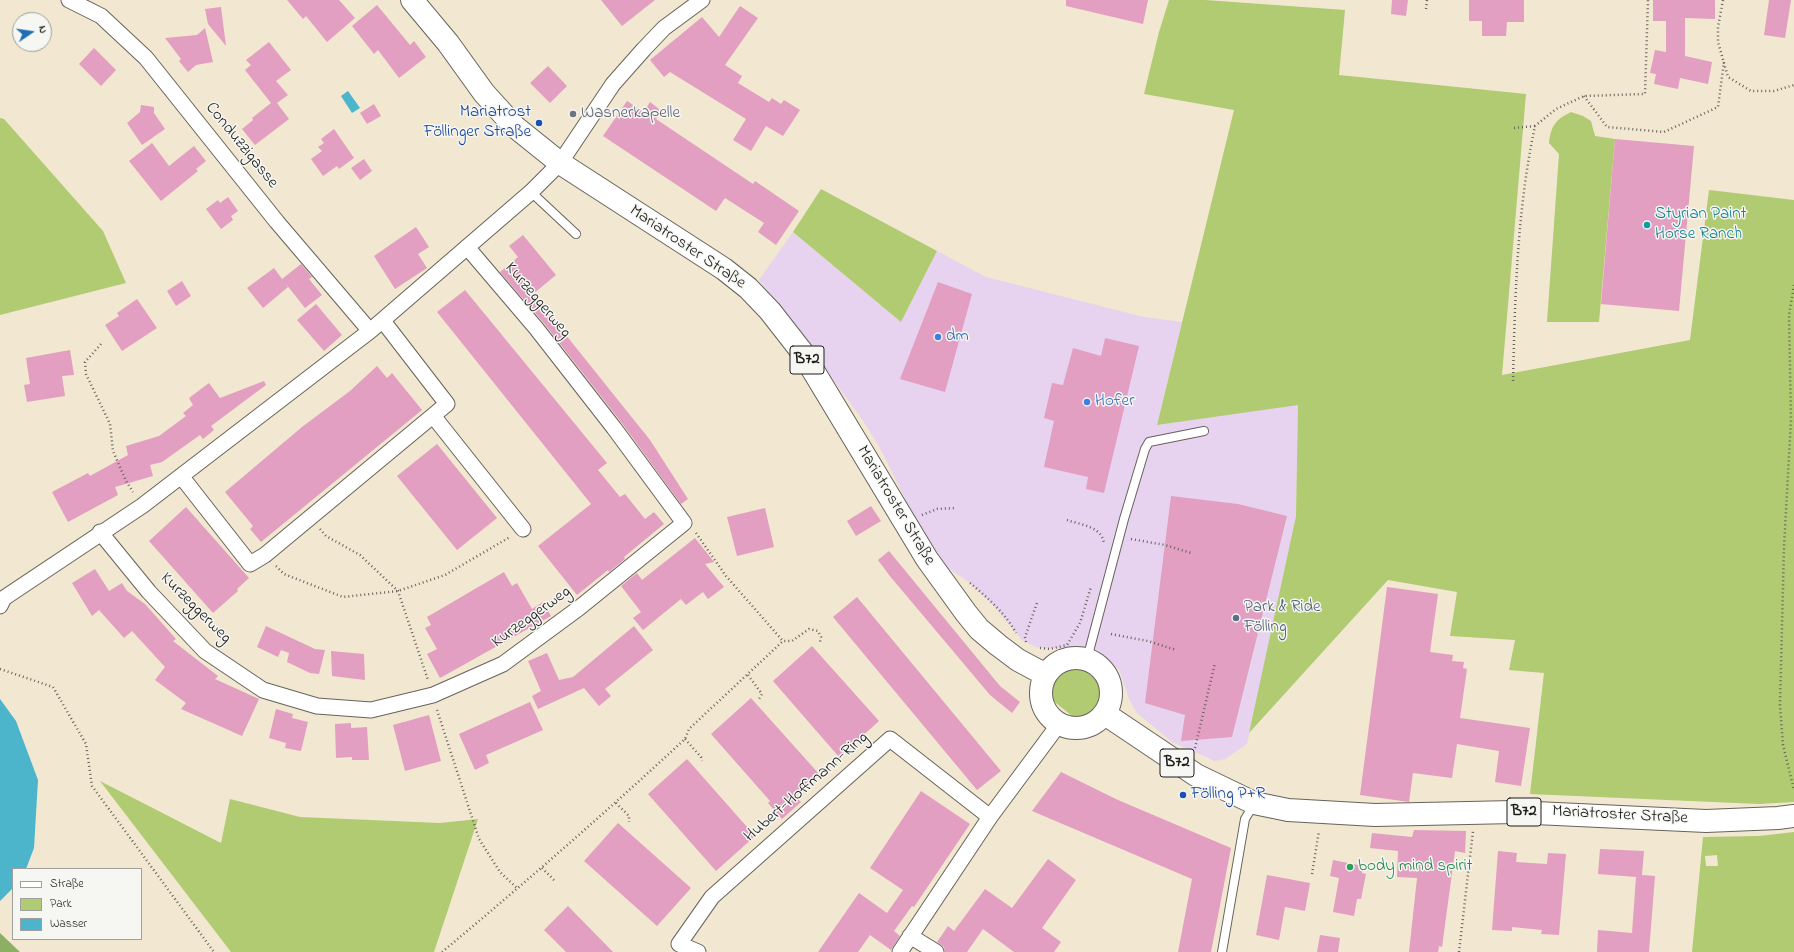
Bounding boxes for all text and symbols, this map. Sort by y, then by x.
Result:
north arrow [12,12,52,52]
text: N [34,24,51,35]
street label: Conduzzigasse [200,99,282,193]
place label: Mariatrost Föllinger Straße [424,103,531,143]
place label: Wasnerkapelle [581,104,680,124]
marker: Wasnerkapelle [568,109,578,119]
marker: Mariatrost Föllinger Straße [534,118,544,128]
street label: Mariatroster Straße [625,202,749,294]
place label: Styrian Paint Horse Ranch [1655,205,1746,245]
marker: Styrian Paint Horse Ranch [1642,220,1652,230]
street label: Kurzeggerweg [499,259,575,343]
place label: dm [946,327,969,347]
marker: dm [933,332,943,342]
road number: B72 [790,346,824,374]
place label: Hofer [1095,392,1134,412]
marker: Hofer [1082,397,1092,407]
street label: Mariatroster Straße [851,442,939,570]
street label: Kurzeggerweg [155,569,235,649]
street label: Kurzeggerweg [489,583,575,653]
place label: Park & Ride Fölling [1244,598,1321,638]
marker: Park & Ride Fölling [1231,613,1241,623]
street label: Hubert-Hoffmann-Ring [741,729,873,847]
road number: B72 [1160,749,1194,777]
place label: Fölling P+R [1191,785,1265,805]
marker: Fölling P+R [1178,790,1188,800]
road number: B72 [1507,798,1541,826]
street label: Mariatroster Straße [1552,802,1688,830]
place label: body mind spirit [1358,857,1473,877]
marker: body mind spirit [1345,862,1355,872]
legend [12,868,142,940]
text: Straße [50,875,84,893]
text: Park [50,895,72,913]
text: Wasser [50,915,87,933]

